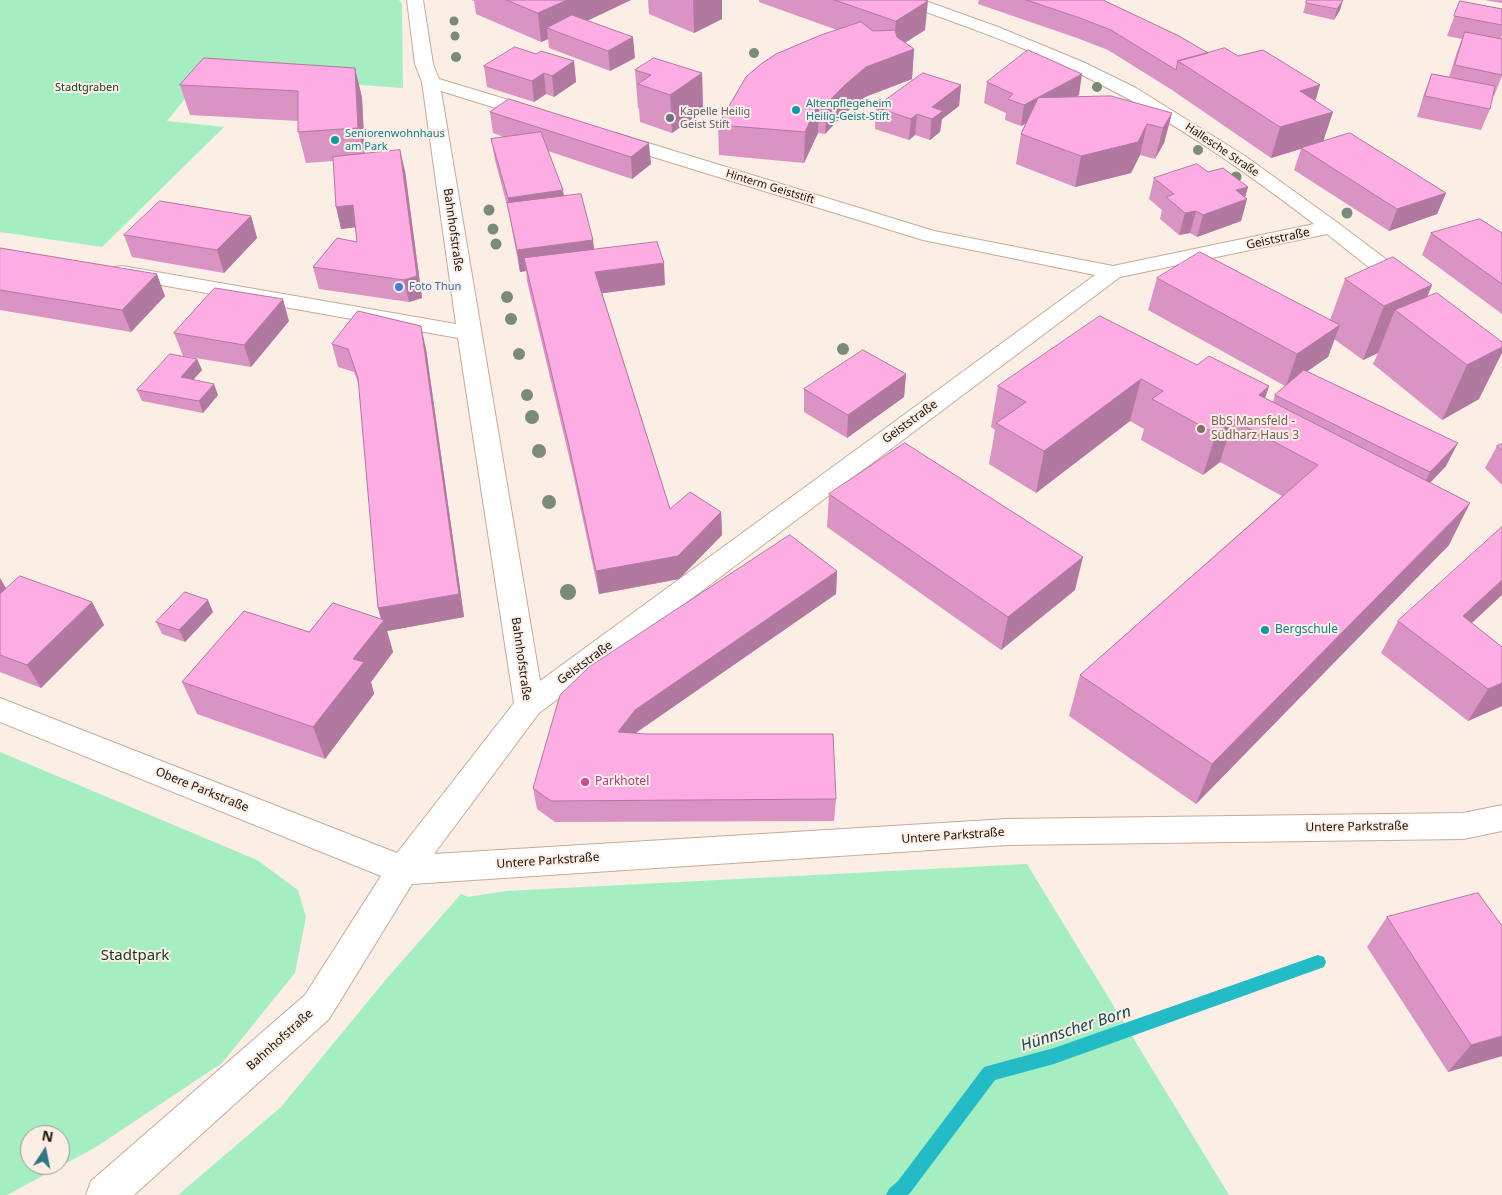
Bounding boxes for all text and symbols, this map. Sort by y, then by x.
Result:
park label: Stadtgraben [55,81,119,95]
place label: Altenpflegeheim Heilig-Geist-Stift [806,97,892,123]
marker: Altenpflegeheim Heilig-Geist-Stift [790,104,802,116]
place label: Kapelle Heilig Geist Stift [680,105,750,131]
marker: Kapelle Heilig Geist Stift [664,112,676,124]
street label: Hallesche Straße [1183,120,1261,180]
place label: Seniorenwohnhaus am Park [345,127,445,153]
marker: Seniorenwohnhaus am Park [329,134,341,146]
street label: Hinterm Geiststift [724,167,816,207]
street label: Bahnhofstraße [440,187,466,273]
street label: Geiststraße [1245,225,1311,253]
place label: Foto Thun [409,280,461,294]
marker: Foto Thun [393,281,405,293]
street label: Geiststraße [880,397,940,447]
place label: BbS Mansfeld - Südharz Haus 3 [1211,415,1299,443]
marker: BbS Mansfeld - Südharz Haus 3 [1195,423,1207,435]
street label: Bahnhofstraße [508,616,534,702]
place label: Bergschule [1275,623,1338,637]
marker: Bergschule [1259,624,1271,636]
street label: Geiststraße [555,638,615,688]
street label: Obere Parkstraße [153,765,251,815]
place label: Parkhotel [595,775,649,789]
marker: Parkhotel [579,776,591,788]
street label: Untere Parkstraße [1305,819,1409,835]
street label: Untere Parkstraße [901,825,1005,847]
street label: Untere Parkstraße [496,850,600,872]
park label: Stadtpark [101,947,169,965]
water label: Hünnscher Born [1018,1002,1134,1056]
street label: Bahnhofstraße [244,1007,316,1073]
north arrow [20,1125,70,1175]
text: N [40,1125,55,1146]

